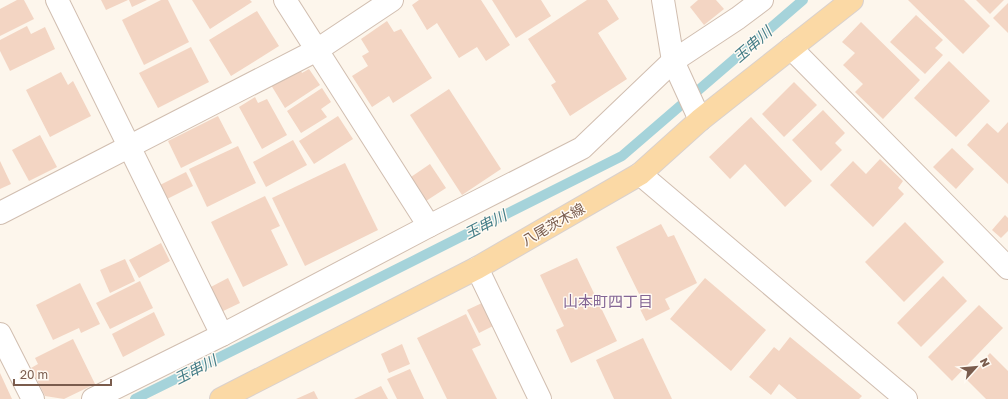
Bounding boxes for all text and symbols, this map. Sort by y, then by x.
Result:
water label: 玉串川 [729,21,776,66]
street label: 八尾茨木線 [518,199,588,249]
water label: 玉串川 [461,205,511,242]
district label: 山本町四丁目 [563,292,653,310]
north arrow [956,347,996,387]
water label: 玉串川 [171,350,221,387]
text: N [978,356,993,369]
scale bar [14,361,111,387]
text: 20 m [20,367,48,382]

